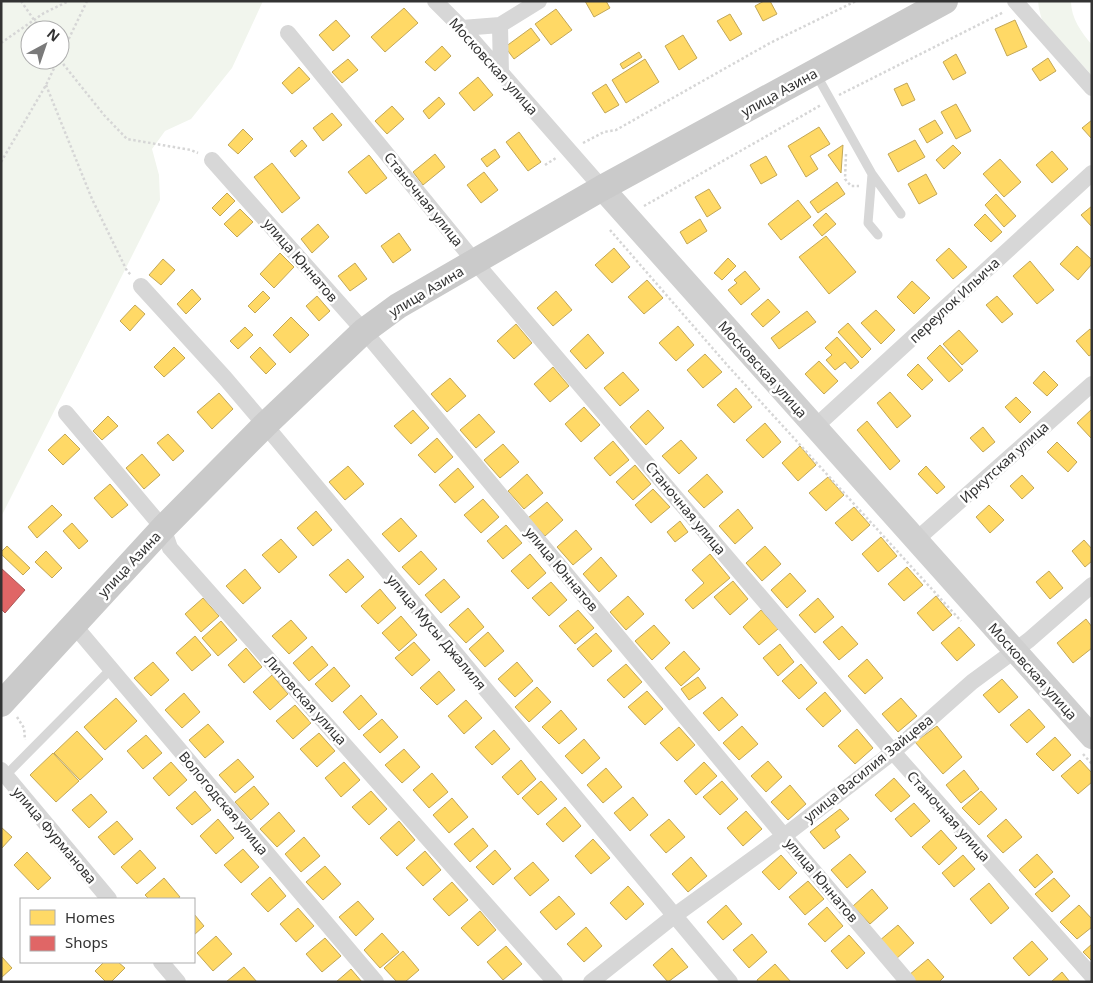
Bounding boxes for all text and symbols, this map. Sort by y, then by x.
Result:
street label: Московская улица [445,13,543,119]
north arrow [20,20,70,70]
text: N [43,24,64,46]
street label: улица Азина [738,63,820,121]
street label: Станочная улица [380,148,468,250]
street label: улица Юннатов [259,214,343,306]
street label: переулок Ильича [905,253,1003,347]
street label: улица Азина [385,261,467,321]
street label: Московская улица [714,316,812,422]
street label: Иркутская улица [956,417,1052,507]
street label: Станочная улица [641,457,731,559]
street label: улица Юннатов [521,523,603,615]
street label: улица Азина [93,527,165,601]
street label: улица Мусы Джалиля [383,570,491,694]
street label: Московская улица [984,618,1082,724]
street label: Литовская улица [261,651,351,749]
street label: улица Василия Зайцева [799,710,937,826]
street label: Вологодская улица [175,747,273,859]
street label: Станочная улица [903,767,995,865]
street label: улица Фурманова [9,782,101,888]
street label: улица Юннатов [781,834,863,926]
legend [20,898,195,963]
text: Homes [65,907,115,927]
text: Shops [65,932,108,952]

